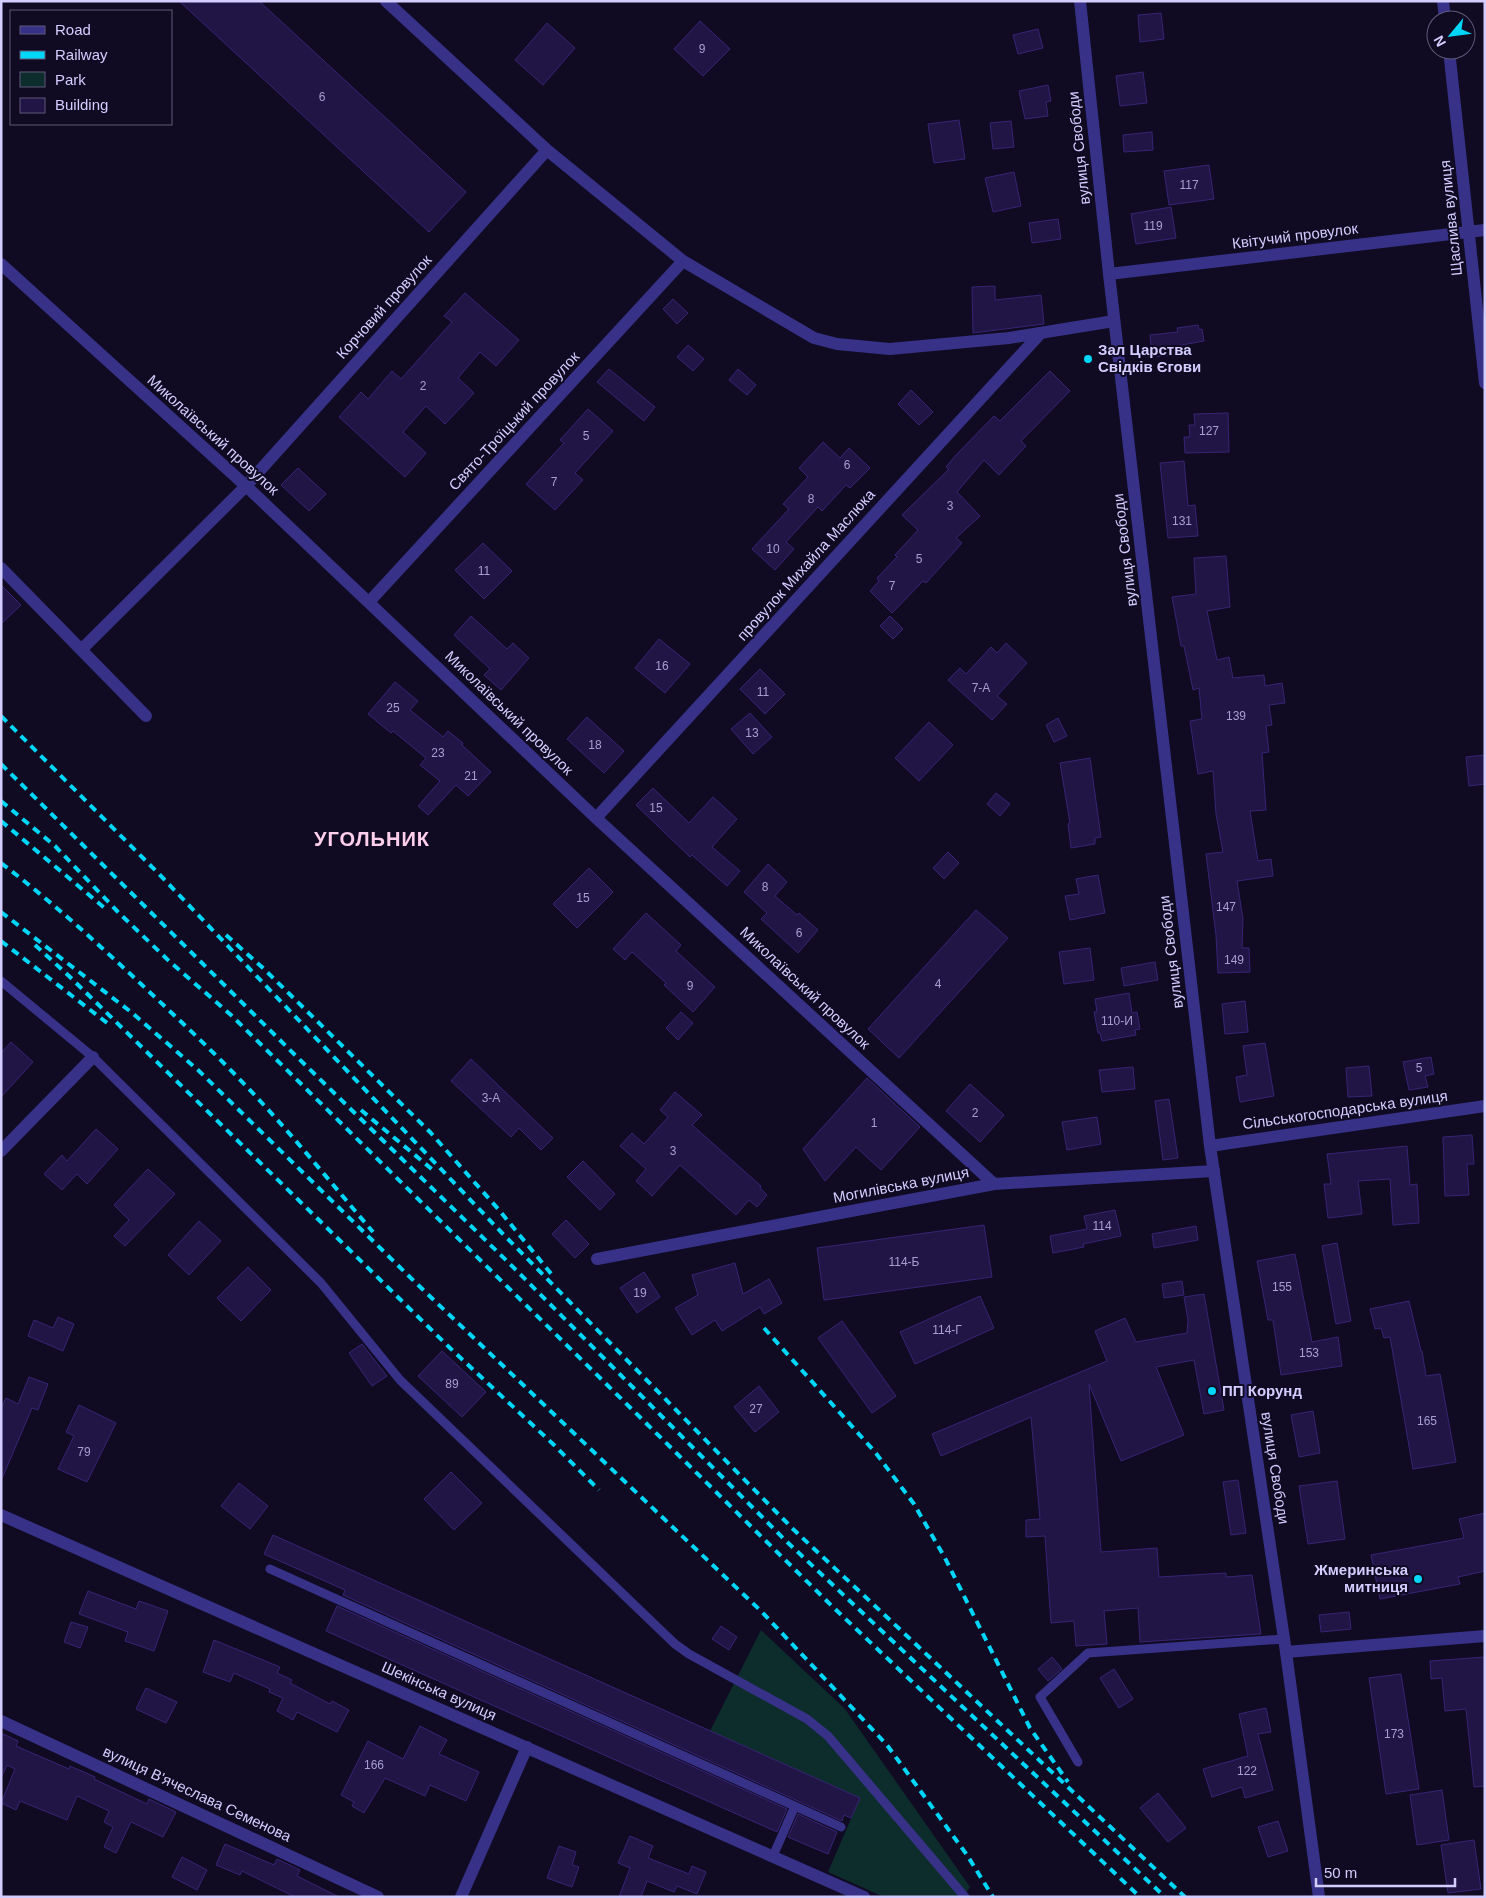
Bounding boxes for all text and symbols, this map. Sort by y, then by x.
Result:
legend [10,10,172,125]
north arrow [1426,10,1476,60]
text: Road [55,21,91,38]
text: N [1430,33,1449,50]
house number: 9 [699,42,706,56]
text: Railway [55,46,108,63]
text: Park [55,71,86,88]
house number: 6 [319,90,326,104]
street label: вулиця Свободи [1064,91,1093,205]
text: Building [55,96,108,113]
street label: Щаслива вулиця [1436,159,1465,277]
house number: 117 [1179,178,1199,192]
house number: 119 [1143,219,1163,233]
street label: Квітучий провулок [1231,219,1359,252]
street label: Корчовий провулок [333,251,435,362]
place label: Зал Царства Свідків Єгови [1098,341,1201,375]
street label: Свято-Троїцький провулок [445,348,583,493]
marker: Зал Царства Свідків Єгови [1082,353,1094,365]
street label: Миколаївський провулок [144,371,283,498]
house number: 2 [420,379,427,393]
house number: 127 [1199,424,1219,438]
house number: 5 [583,429,590,443]
house number: 6 [844,458,851,472]
house number: 7 [551,475,558,489]
street label: провулок Михайла Маслюка [733,485,878,644]
house number: 8 [808,492,815,506]
street label: вулиця Свободи [1109,493,1140,607]
house number: 3 [947,499,954,513]
house number: 131 [1172,514,1192,528]
house number: 10 [766,542,780,556]
house number: 5 [916,552,923,566]
house number: 11 [478,564,491,578]
house number: 7 [889,579,896,593]
street label: Миколаївський провулок [442,647,577,778]
house number: 16 [655,659,669,673]
house number: 7-А [972,681,990,695]
house number: 11 [757,685,770,699]
house number: 25 [386,701,400,715]
house number: 139 [1226,709,1246,723]
house number: 13 [745,726,759,740]
house number: 18 [588,738,602,752]
house number: 23 [431,746,445,760]
house number: 21 [464,769,478,783]
house number: 15 [649,801,663,815]
district label: УГОЛЬНИК [314,828,430,850]
house number: 8 [762,880,769,894]
house number: 15 [576,891,590,905]
street label: вулиця Свободи [1155,895,1186,1009]
house number: 147 [1216,900,1236,914]
street label: Миколаївський провулок [737,923,874,1052]
house number: 6 [796,926,803,940]
house number: 149 [1224,953,1244,967]
house number: 4 [935,977,942,991]
house number: 9 [687,979,694,993]
house number: 110-И [1101,1014,1133,1028]
house number: 5 [1416,1061,1423,1075]
street label: Сільськогосподарська вулиця [1241,1087,1449,1132]
house number: 3-А [482,1091,500,1105]
house number: 2 [972,1106,979,1120]
house number: 1 [871,1116,878,1130]
house number: 3 [670,1144,677,1158]
street label: Могилівська вулиця [831,1163,970,1206]
house number: 114 [1092,1219,1112,1233]
house number: 114-Б [888,1255,920,1269]
house number: 155 [1272,1280,1292,1294]
house number: 19 [633,1286,647,1300]
house number: 114-Г [932,1323,962,1337]
house number: 153 [1299,1346,1319,1360]
house number: 89 [445,1377,459,1391]
place label: ПП Корунд [1222,1382,1302,1399]
marker: ПП Корунд [1206,1385,1218,1397]
house number: 27 [749,1402,763,1416]
street label: вулиця Свободи [1258,1411,1293,1525]
house number: 165 [1417,1414,1437,1428]
house number: 79 [77,1445,91,1459]
place label: Жмеринська митниця [1313,1561,1409,1595]
marker: Жмеринська митниця [1412,1573,1424,1585]
street label: Шекінська вулиця [379,1658,499,1723]
house number: 173 [1384,1727,1404,1741]
street label: вулиця В'ячеслава Семенова [101,1742,295,1845]
house number: 166 [364,1758,384,1772]
house number: 122 [1237,1764,1257,1778]
scale bar [1316,1856,1455,1888]
text: 50 m [1324,1864,1357,1881]

